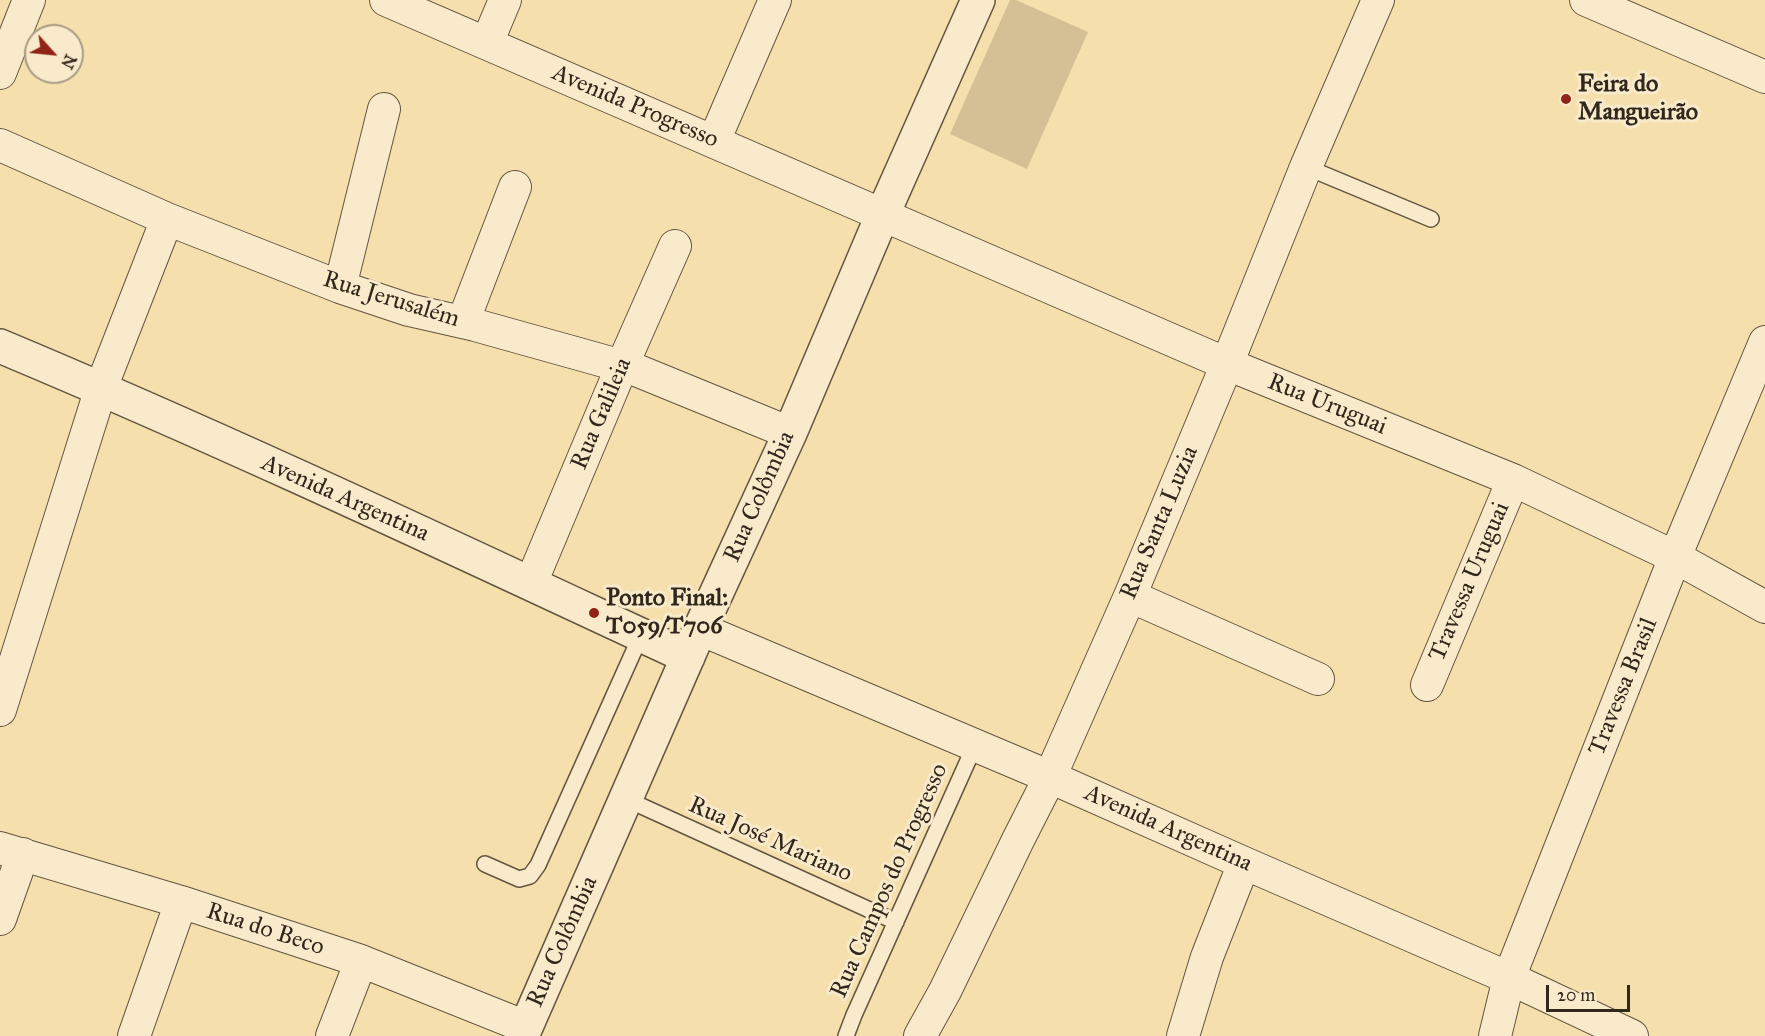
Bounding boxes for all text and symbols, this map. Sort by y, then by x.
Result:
north arrow [24,24,84,84]
text: N [57,51,80,72]
street label: Avenida Progresso [548,59,722,155]
place label: Feira do Mangueirão [1578,71,1698,127]
marker: Feira do Mangueirão [1559,92,1573,106]
street label: Rua Jerusalém [319,266,463,334]
street label: Rua Galileia [566,354,638,474]
street label: Rua Uruguai [1263,368,1391,442]
street label: Rua Colômbia [718,427,802,567]
street label: Rua Santa Luzia [1115,442,1205,604]
street label: Avenida Argentina [257,449,433,549]
street label: Travessa Uruguai [1424,498,1516,666]
place label: Ponto Final: T059/T706 [606,585,728,641]
marker: Ponto Final: T059/T706 [587,606,601,620]
street label: Travessa Brasil [1583,614,1665,760]
street label: Rua Campos do Progresso [825,759,955,1003]
street label: Avenida Argentina [1080,779,1256,879]
street label: Rua José Mariano [684,791,856,889]
street label: Rua Colômbia [521,872,605,1012]
street label: Rua do Beco [202,897,328,963]
scale bar [1549,973,1633,1011]
text: 20 m [1557,984,1595,1006]

